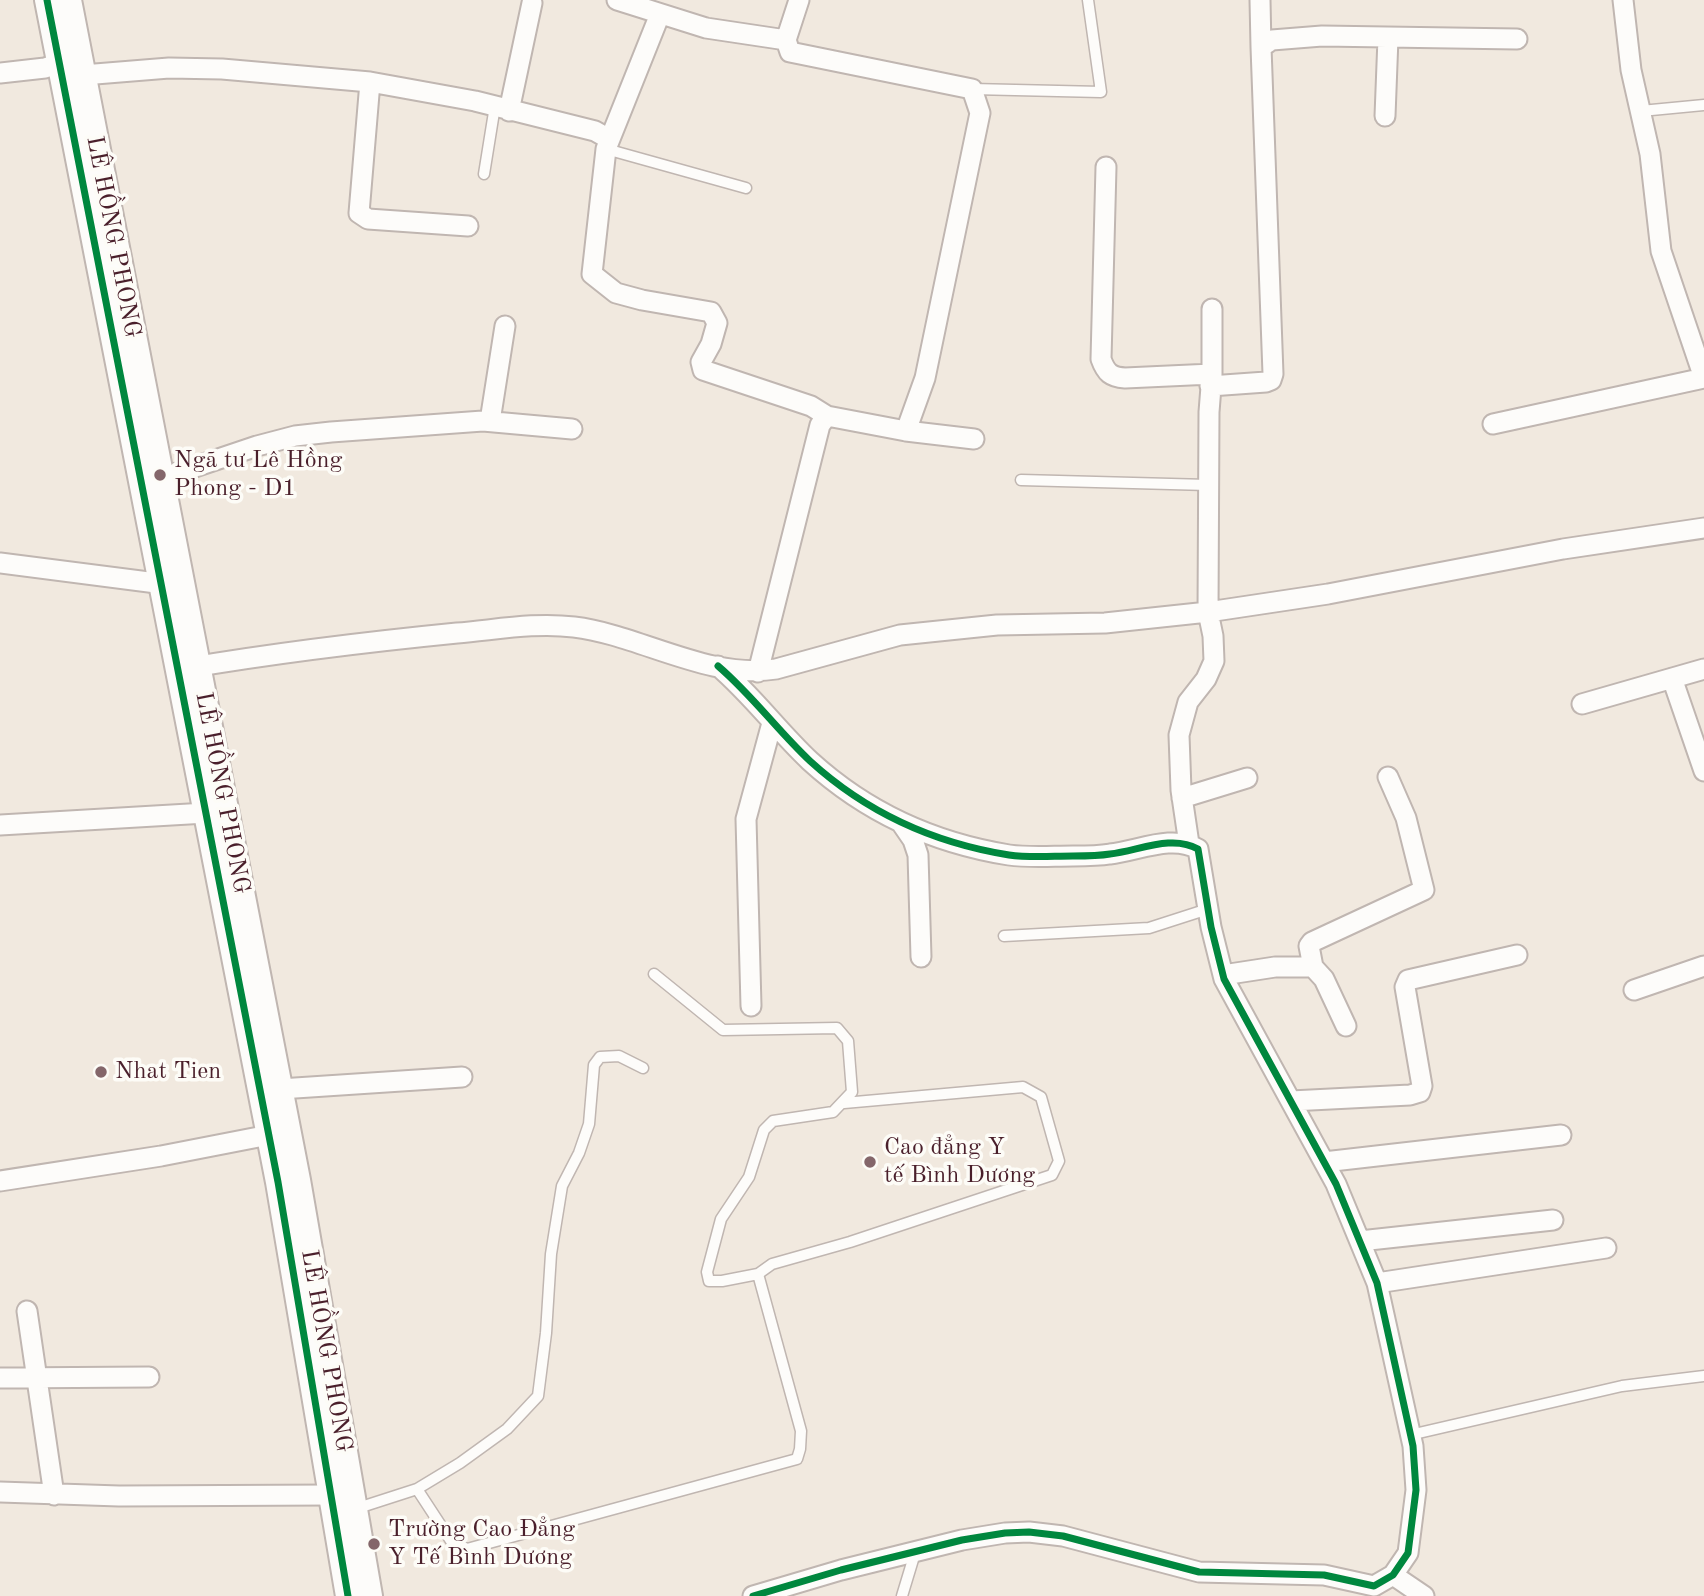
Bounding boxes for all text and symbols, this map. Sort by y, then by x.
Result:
street label: LÊ HỒNG PHONG [79,133,147,341]
place label: Ngã tư Lê Hồng Phong - D1 [174,447,343,503]
marker: Ngã tư Lê Hồng Phong - D1 [152,467,168,483]
street label: LÊ HỒNG PHONG [188,689,256,897]
place label: Nhat Tien [115,1058,221,1086]
marker: Nhat Tien [93,1064,109,1080]
place label: Cao đẳng Y tế Bình Dương [884,1134,1035,1190]
marker: Cao đẳng Y tế Bình Dương [862,1154,878,1170]
street label: LÊ HỒNG PHONG [294,1247,358,1455]
place label: Trường Cao Đẳng Y Tế Bình Dương [388,1516,575,1572]
marker: Trường Cao Đẳng Y Tế Bình Dương [366,1536,382,1552]

